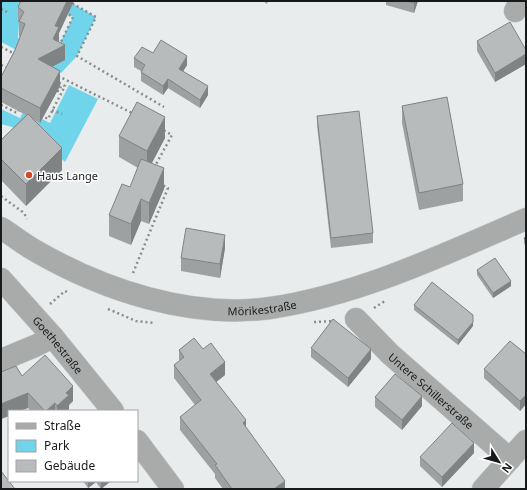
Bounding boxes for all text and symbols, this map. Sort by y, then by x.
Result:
place label: Haus Lange [37,168,98,183]
marker: Haus Lange [24,170,34,180]
street label: Mörikestraße [228,296,298,318]
street label: Goethestraße [30,312,87,376]
street label: Untere Schillerstraße [386,349,477,432]
legend [8,410,138,482]
text: Straße [44,417,81,434]
text: Park [44,437,70,454]
north arrow [479,442,519,482]
text: Gebäude [44,457,95,474]
text: N [499,460,516,476]

